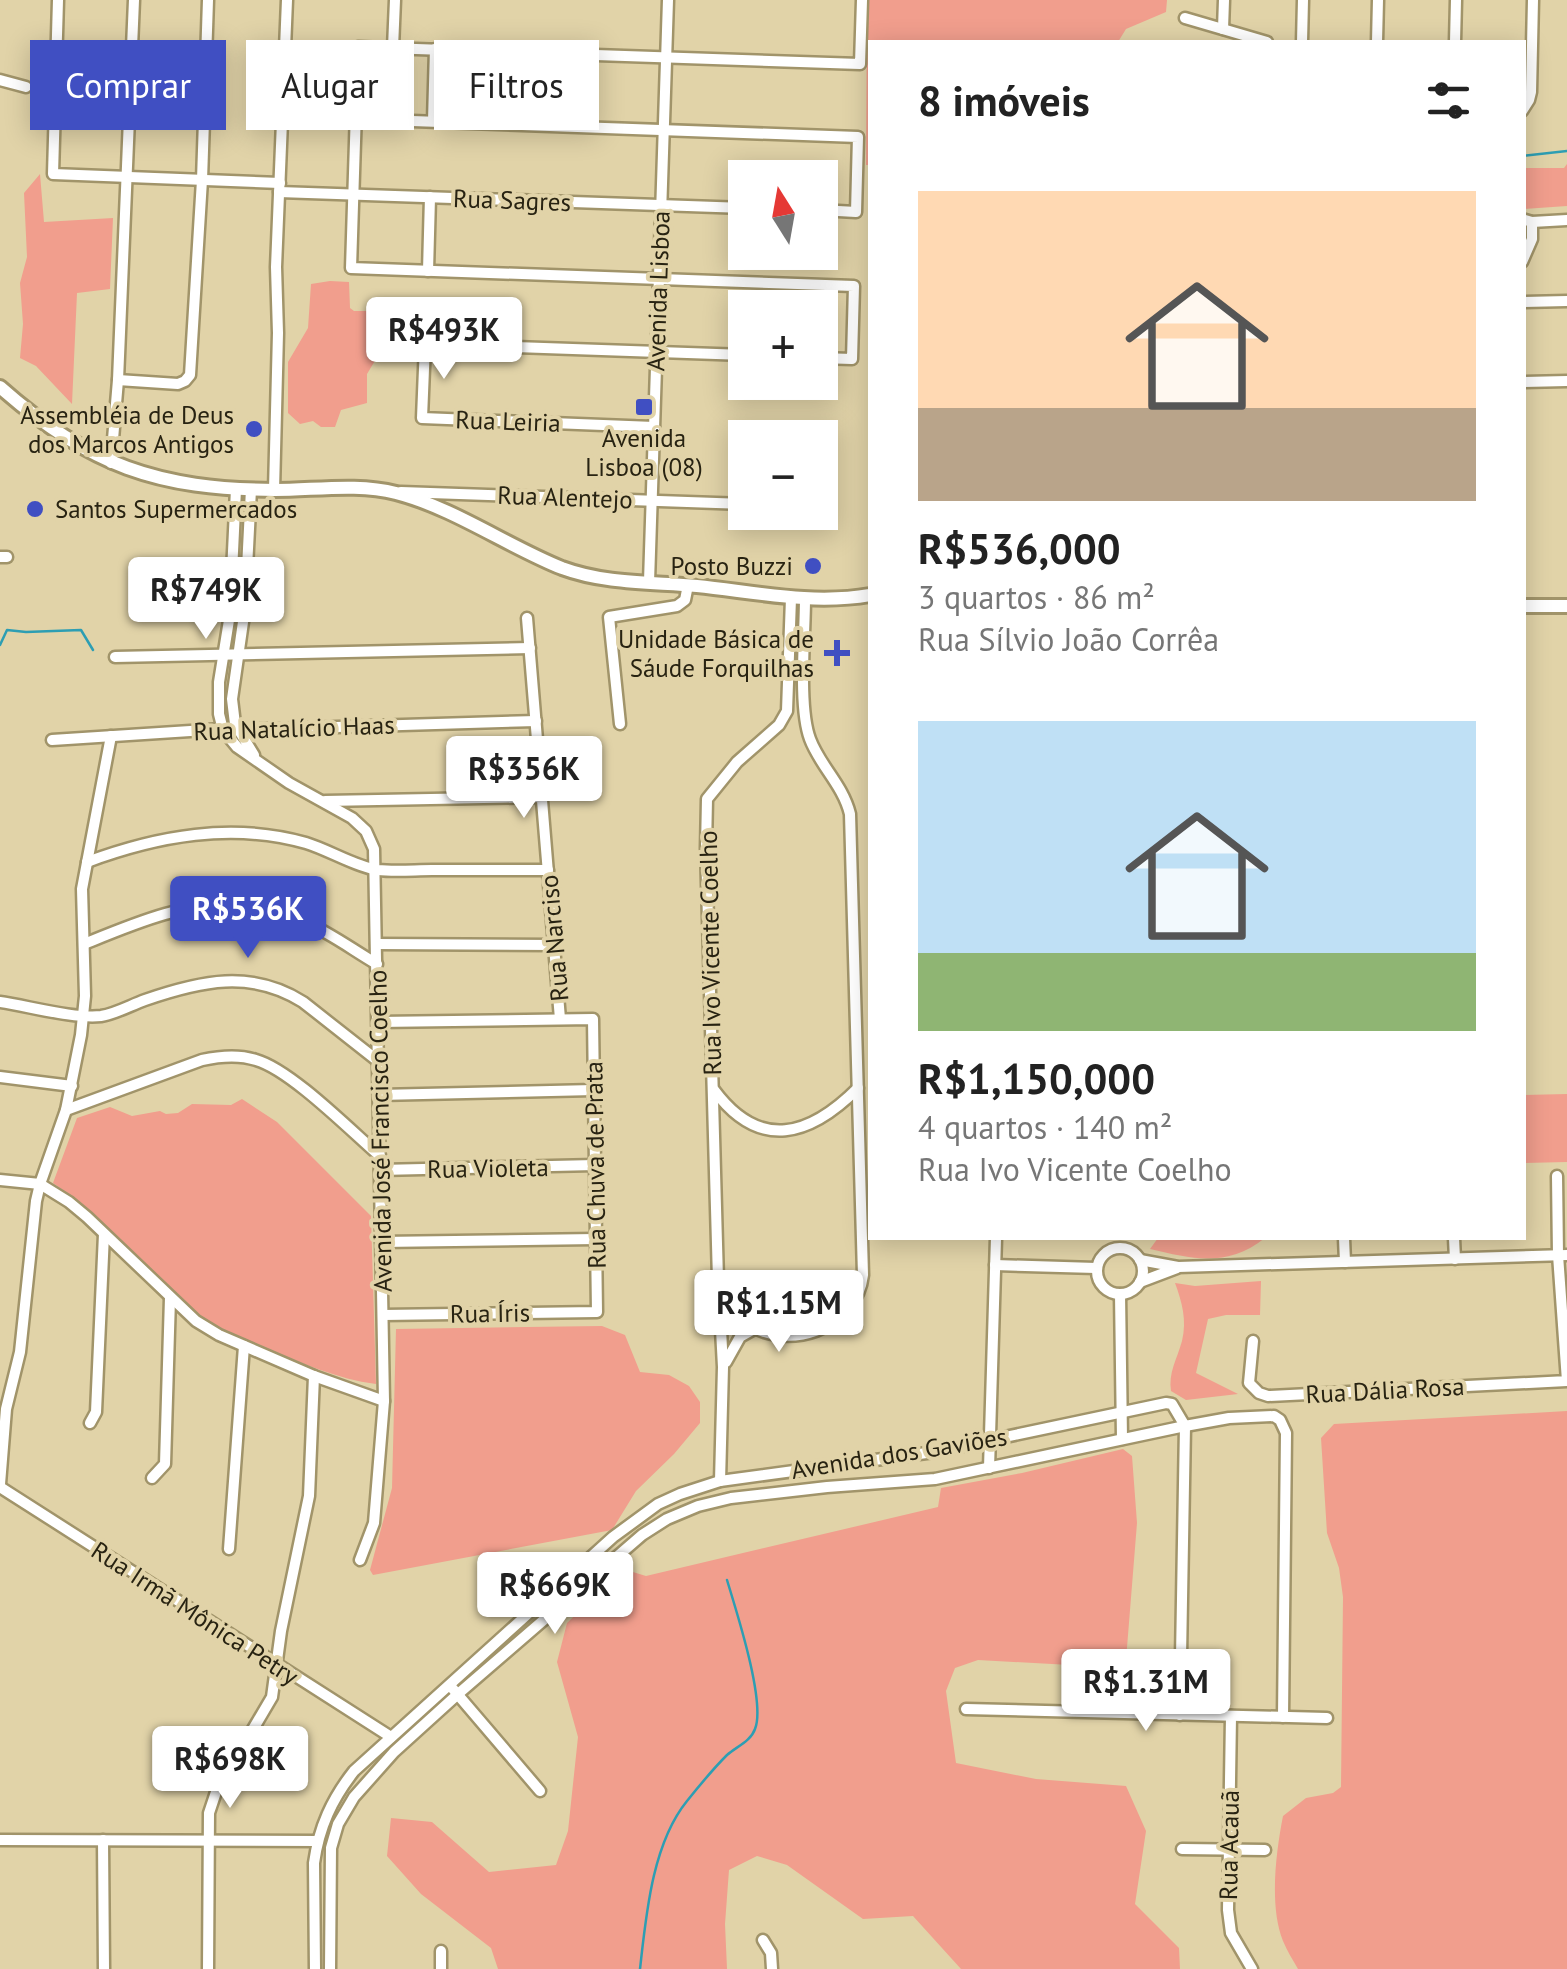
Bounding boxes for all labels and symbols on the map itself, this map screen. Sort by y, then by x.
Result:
north arrow [728,160,838,270]
street label: Rua Sagres [452,182,572,218]
street label: Avenida Lisboa [639,210,677,372]
pin: R$493K [363,297,525,382]
marker: Avenida Lisboa (08) [633,396,655,418]
place label: Assembléia de Deus dos Marcos Antigos [20,399,234,460]
street label: Rua Leiria [455,403,561,439]
marker: Assembléia de Deus dos Marcos Antigos [243,418,265,440]
place label: Avenida Lisboa (08) [585,422,703,483]
street label: Rua Alentejo [497,479,633,515]
place label: Santos Supermercados [55,493,297,525]
marker: Santos Supermercados [24,498,46,520]
place label: Posto Buzzi [671,550,793,582]
marker: Posto Buzzi [802,555,824,577]
pin: R$749K [125,557,287,642]
place label: Unidade Básica de Sáude Forquilhas [618,623,814,684]
marker: Unidade Básica de Sáude Forquilhas [824,640,850,666]
street label: Rua Natalício Haas [193,708,395,748]
pin: R$356K [443,736,605,821]
street label: Rua Ivo Vicente Coelho [692,830,728,1076]
street label: Rua Narciso [533,873,575,1003]
pin: R$536K [167,876,329,961]
street label: Avenida José Francisco Coelho [361,970,399,1292]
street label: Rua Chuva de Prata [577,1061,613,1269]
street label: Rua Violeta [427,1151,549,1185]
pin: R$1.15M [687,1270,871,1355]
street label: Rua Íris [450,1296,530,1330]
street label: Rua Dália Rosa [1305,1370,1465,1410]
street label: Avenida dos Gaviões [789,1420,1009,1486]
street label: Rua Irmã Mônica Petry [85,1534,305,1692]
pin: R$669K [474,1552,636,1637]
pin: R$1.31M [1054,1649,1238,1734]
pin: R$698K [149,1726,311,1811]
street label: Rua Acauã [1212,1790,1246,1900]

